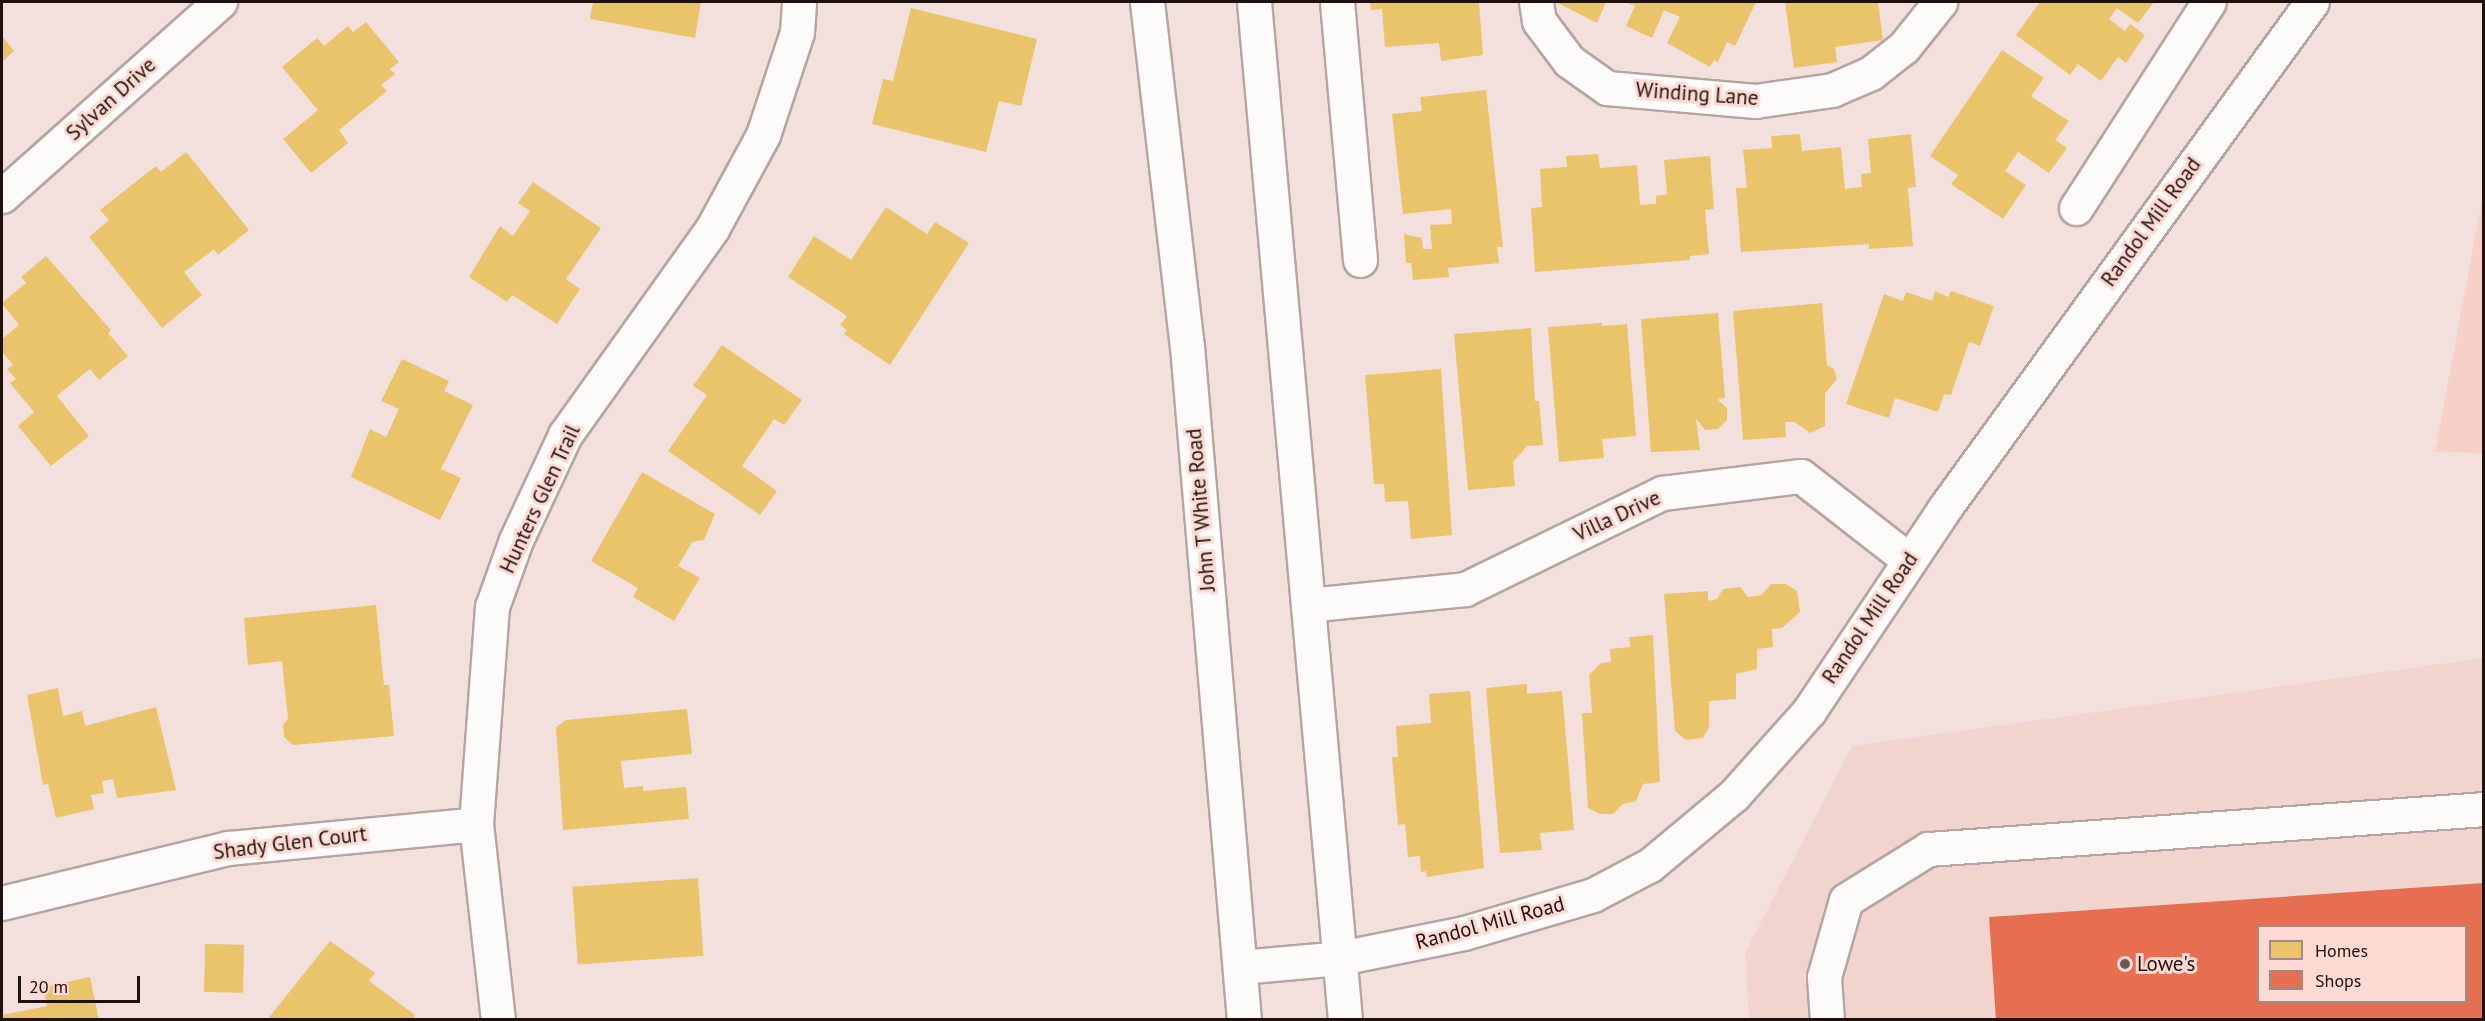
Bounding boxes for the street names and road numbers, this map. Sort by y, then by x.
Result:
street label: Sylvan Drive [61,52,161,146]
street label: Winding Lane [1635,77,1759,111]
street label: Randol Mill Road [2096,153,2206,291]
street label: Hunters Glen Trail [494,420,586,578]
street label: John T White Road [1181,427,1221,593]
street label: Villa Drive [1570,485,1664,547]
street label: Randol Mill Road [1817,548,1923,688]
street label: Shady Glen Court [211,821,369,865]
street label: Randol Mill Road [1413,891,1567,955]

